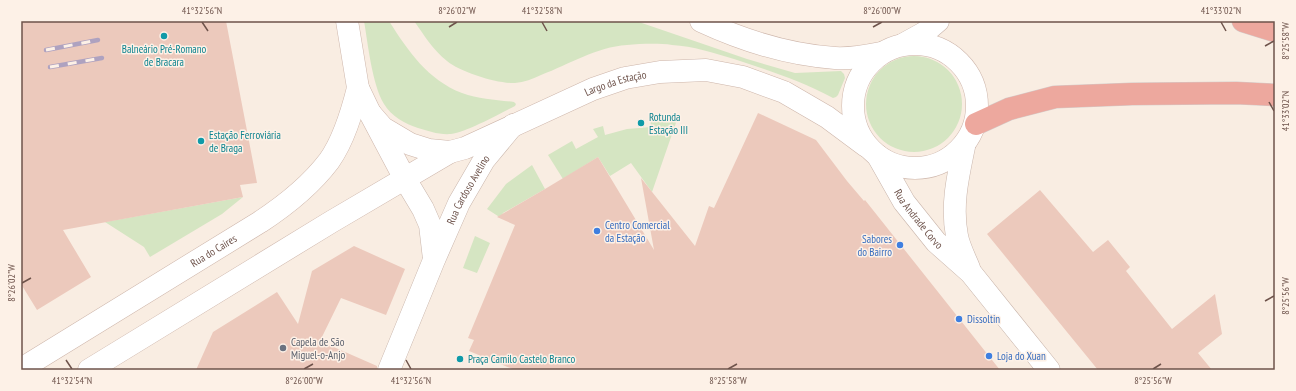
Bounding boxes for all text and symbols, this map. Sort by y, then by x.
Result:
text: 41°32'56"N [182,4,222,17]
text: 8°26'02"W [438,4,476,17]
text: 41°32'58"N [522,4,562,17]
text: 8°26'00"W [863,4,901,17]
text: 41°33'02"N [1201,4,1241,17]
text: 8°25'58"W [1279,22,1292,60]
marker: Balneário Pré-Romano de Bracara [159,31,169,41]
place label: Balneário Pré-Romano de Bracara [122,42,207,69]
street label: Largo da Estação [582,67,648,99]
text: 41°33'02"N [1279,91,1292,131]
place label: Rotunda Estação III [649,110,688,137]
marker: Rotunda Estação III [636,118,646,128]
place label: Estação Ferroviária de Braga [209,128,281,155]
marker: Estação Ferroviária de Braga [196,136,206,146]
street label: Rua Cardoso Avelino [443,152,493,227]
street label: Rua Andrade Corvo [891,187,946,252]
place label: Centro Comercial da Estação [605,218,670,245]
marker: Centro Comercial da Estação [592,226,602,236]
street label: Rua do Caires [188,231,239,270]
place label: Sabores do Bairro [857,232,892,259]
marker: Sabores do Bairro [895,240,905,250]
text: 8°26'02"W [5,264,18,302]
text: 8°25'56"W [1279,277,1292,315]
place label: Dissoltin [967,312,1000,326]
marker: Dissoltin [954,314,964,324]
place label: Capela de São Miguel-o-Anjo [291,335,346,362]
marker: Capela de São Miguel-o-Anjo [278,343,288,353]
place label: Loja do Xuan [997,349,1046,363]
marker: Loja do Xuan [984,351,994,361]
place label: Praça Camilo Castelo Branco [468,352,576,366]
marker: Praça Camilo Castelo Branco [455,354,465,364]
text: 41°32'54"N [52,374,92,387]
text: 8°26'00"W [285,374,323,387]
text: 41°32'56"N [391,374,431,387]
text: 8°25'58"W [709,374,747,387]
text: 8°25'56"W [1134,374,1172,387]

